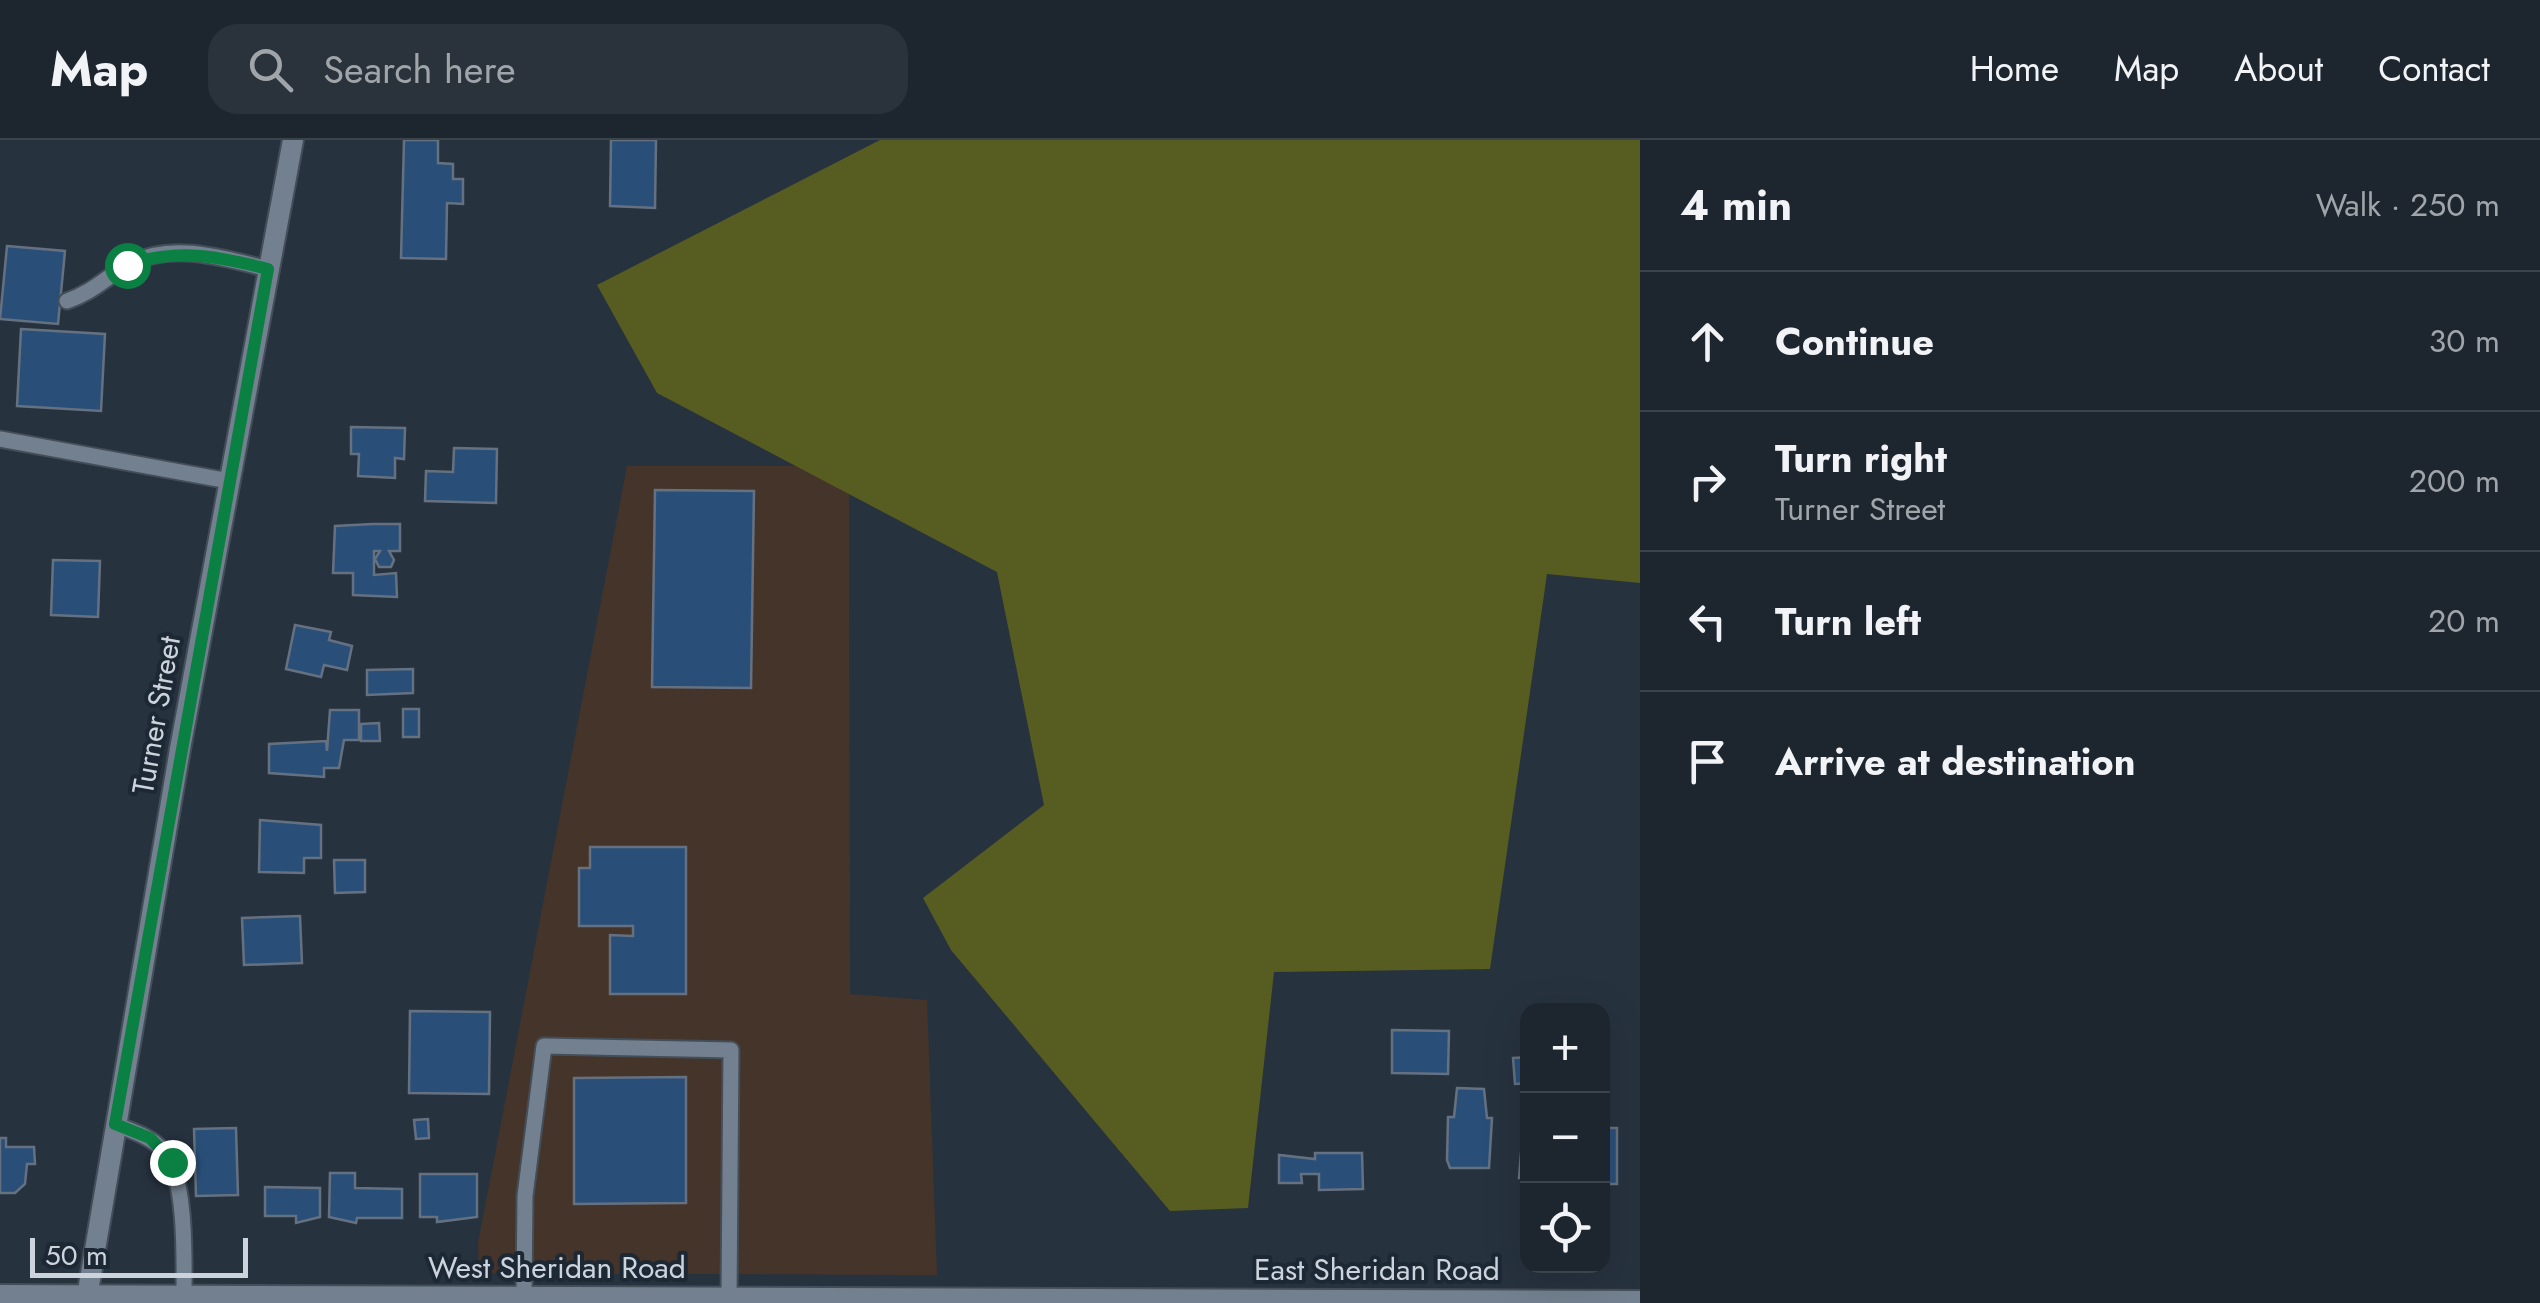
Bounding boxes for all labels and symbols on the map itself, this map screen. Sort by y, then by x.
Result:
route start [105,243,151,289]
street label: Turner Street [121,632,191,797]
route end [150,1140,196,1186]
scale bar [30,1233,248,1278]
street label: West Sheridan Road [428,1246,686,1289]
street label: East Sheridan Road [1254,1248,1500,1291]

